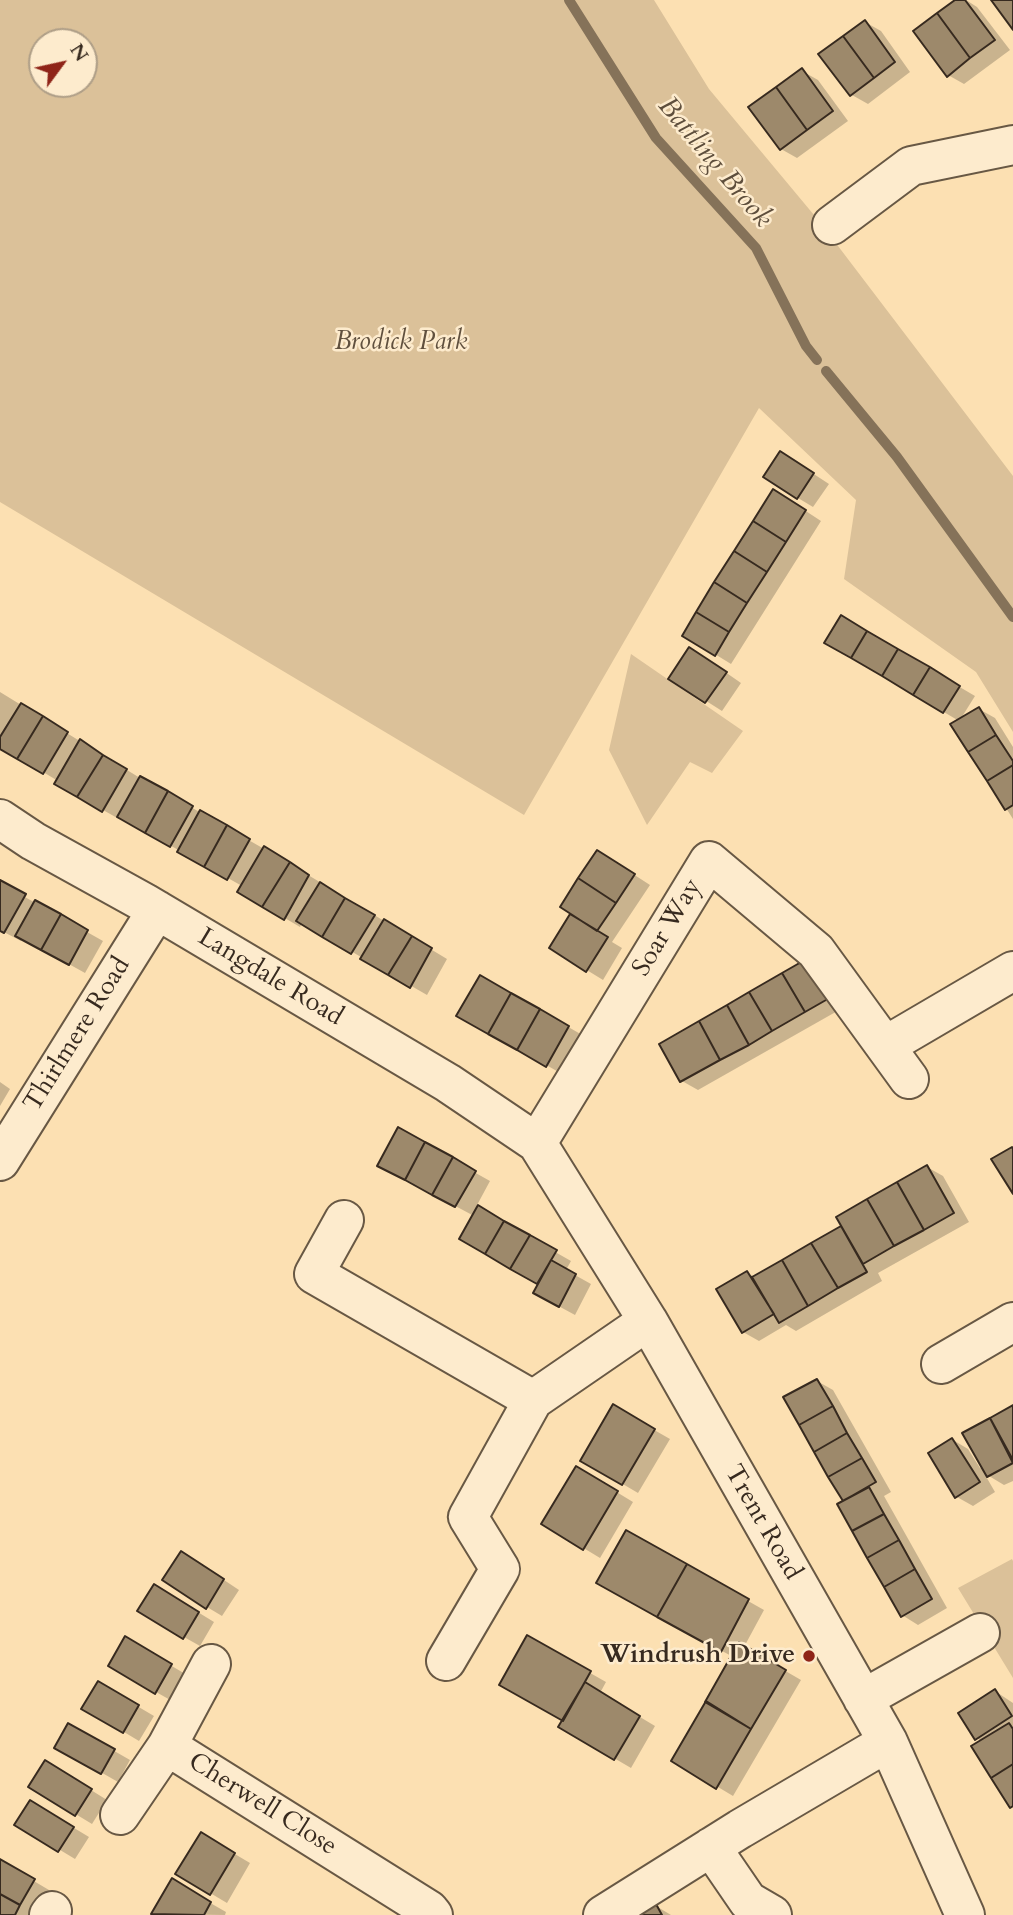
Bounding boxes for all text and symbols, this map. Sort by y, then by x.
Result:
north arrow [28,28,98,98]
text: N [64,39,94,67]
water label: Battling Brook [650,91,778,235]
park label: Brodick Park [335,327,467,359]
street label: Soar Way [627,873,709,983]
street label: Langdale Road [192,922,348,1034]
street label: Thirlmere Road [18,952,138,1118]
street label: Trent Road [717,1460,807,1586]
place label: Windrush Drive [600,1640,795,1672]
marker: Windrush Drive [801,1648,817,1664]
street label: Cherwell Close [182,1747,342,1863]

